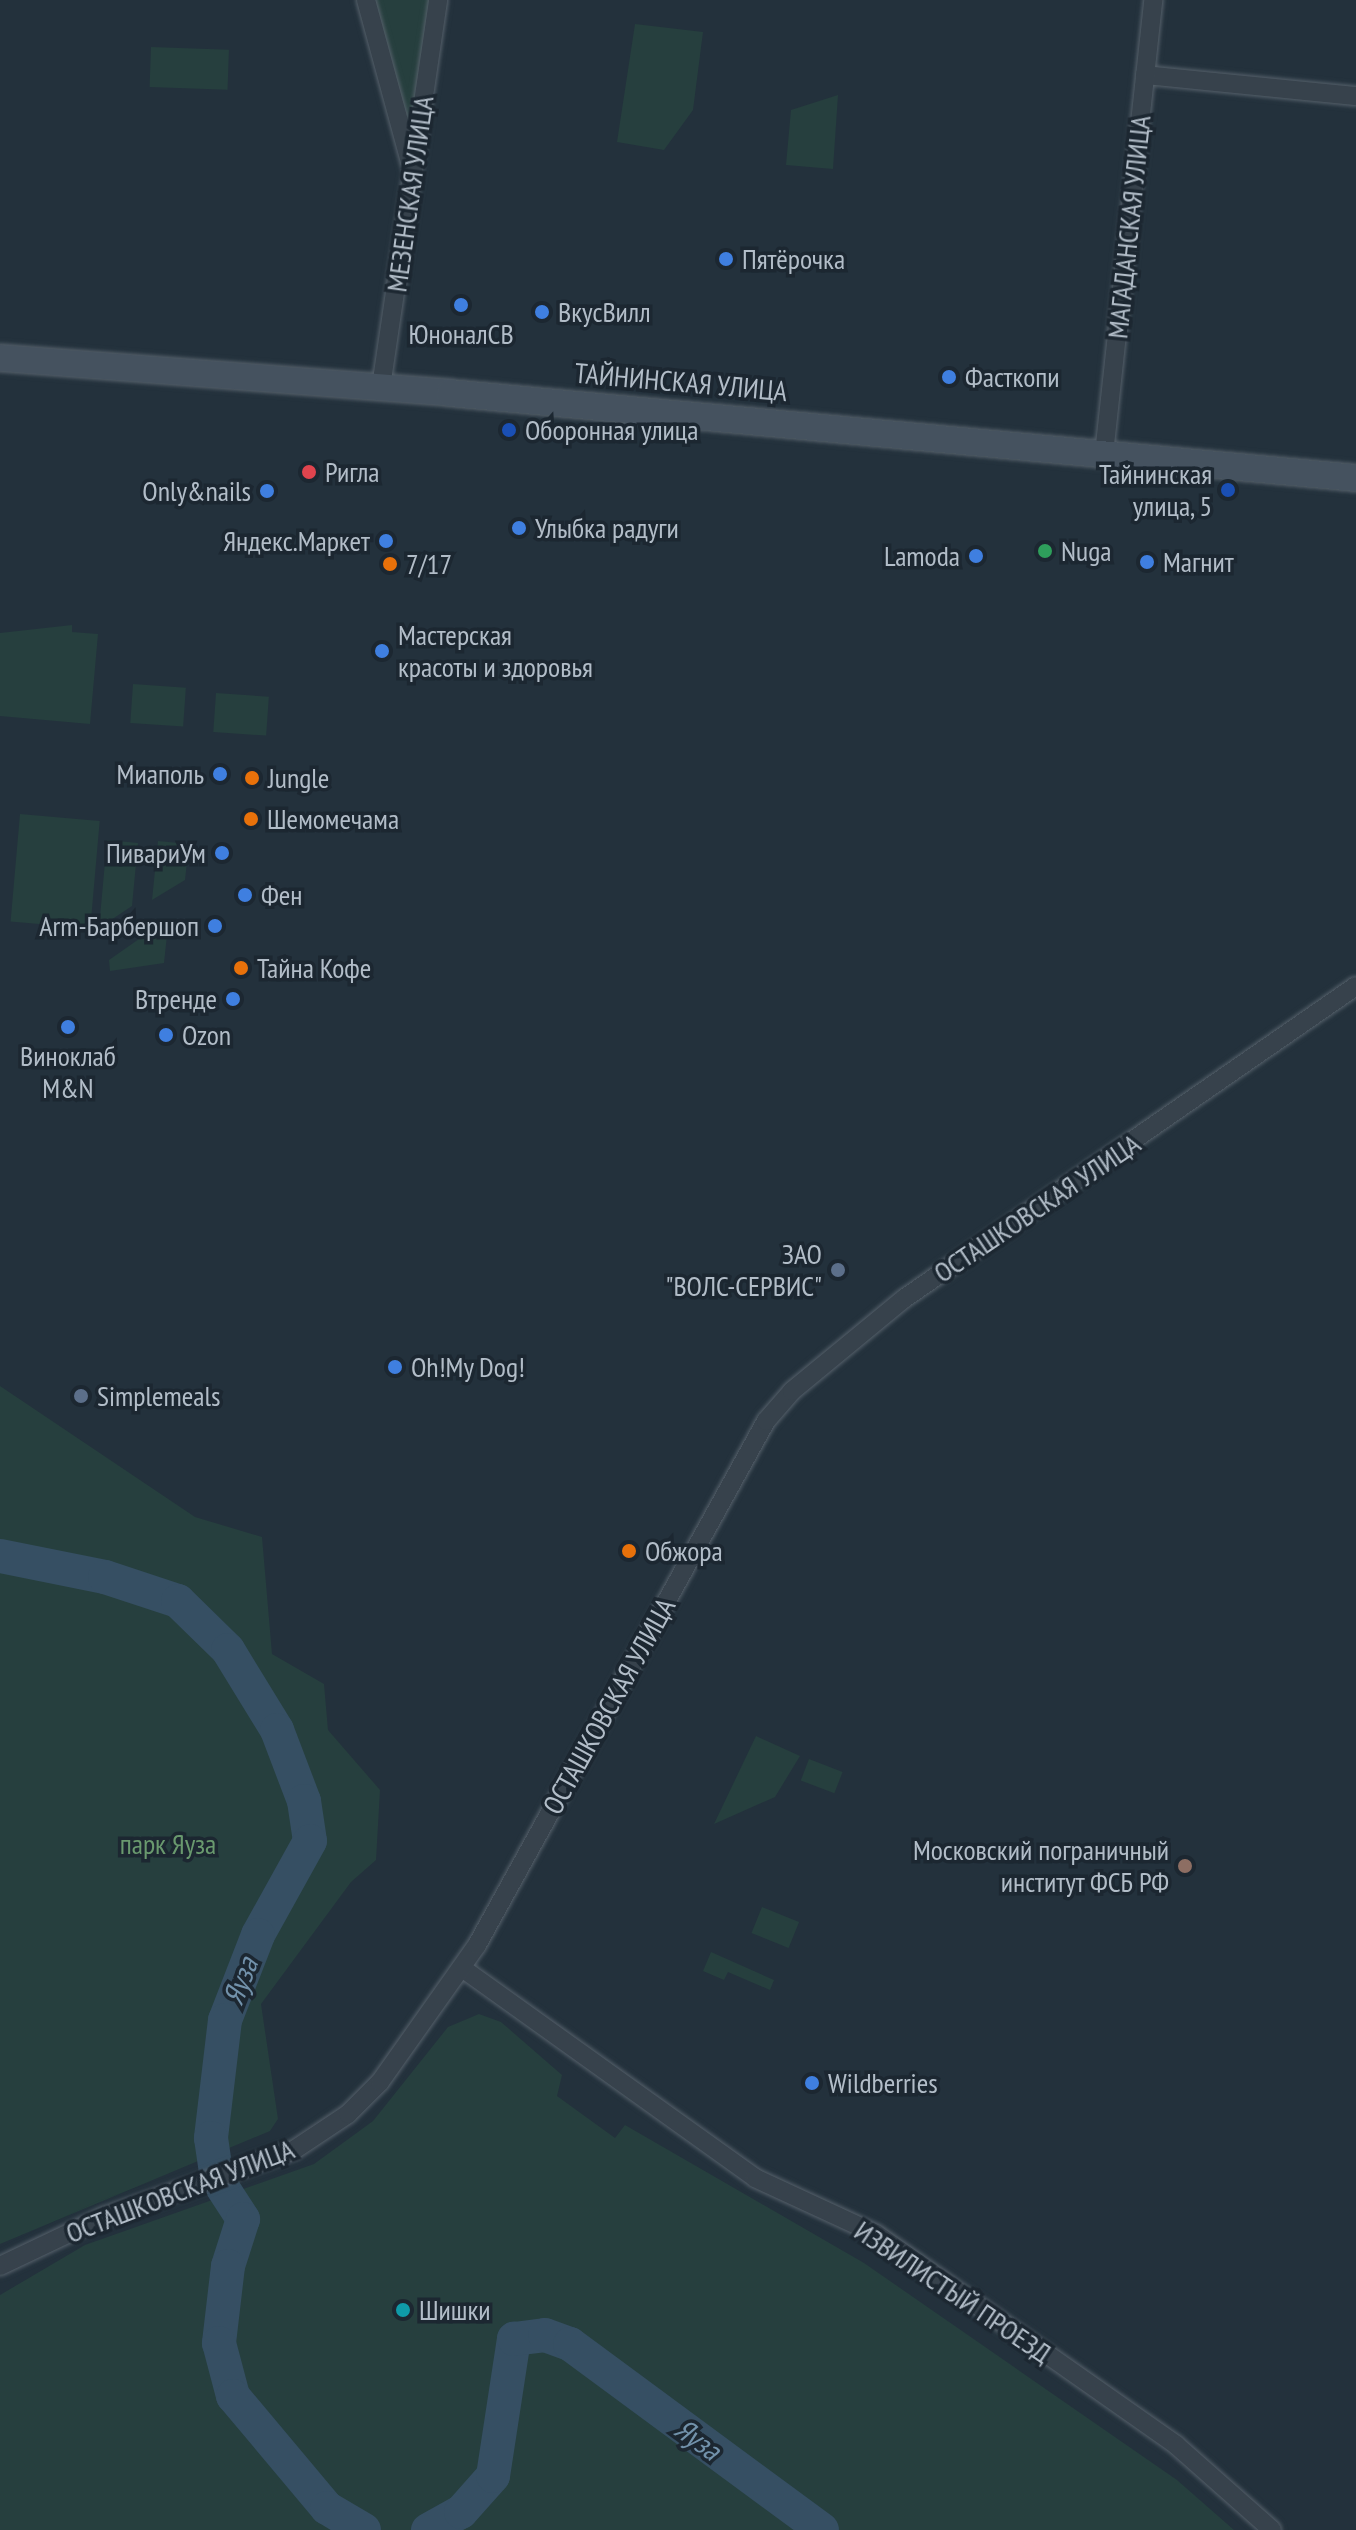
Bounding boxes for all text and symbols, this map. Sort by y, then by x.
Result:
street label: МЕЗЕНСКАЯ УЛИЦА [380,94,440,294]
street label: МАГАДАНСКАЯ УЛИЦА [1101,113,1157,341]
place label: Пятёрочка [742,242,845,276]
marker: Пятёрочка [717,250,735,268]
place label: ВкусВилл [558,295,651,329]
marker: ЮноналСВ [452,296,470,314]
marker: ВкусВилл [533,303,551,321]
place label: ЮноналСВ [408,317,514,351]
street label: ТАЙНИНСКАЯ УЛИЦА [573,356,789,408]
place label: Фасткопи [965,360,1060,394]
marker: Фасткопи [940,368,958,386]
place label: Оборонная улица [525,413,699,447]
marker: Оборонная улица [500,421,518,439]
place label: Ригла [325,455,380,489]
place label: Тайнинская улица, 5 [1099,457,1212,523]
marker: Ригла [300,463,318,481]
place label: Only&nails [142,474,251,508]
marker: Тайнинская улица, 5 [1219,481,1237,499]
marker: Only&nails [258,482,276,500]
place label: Улыбка радуги [535,511,679,545]
marker: Улыбка радуги [510,519,528,537]
place label: Яндекс.Маркет [223,524,370,558]
marker: Яндекс.Маркет [377,532,395,550]
place label: Nuga [1061,534,1112,568]
place label: Lamoda [884,539,960,573]
marker: Nuga [1036,542,1054,560]
place label: Магнит [1163,545,1234,579]
place label: 7/17 [406,547,452,581]
marker: Lamoda [967,547,985,565]
marker: Магнит [1138,553,1156,571]
marker: 7/17 [381,555,399,573]
place label: Мастерская красоты и здоровья [398,618,593,684]
marker: Мастерская красоты и здоровья [373,642,391,660]
place label: Миаполь [117,757,204,791]
place label: Jungle [268,761,329,795]
marker: Миаполь [211,765,229,783]
marker: Jungle [243,769,261,787]
place label: Шемомечама [267,802,399,836]
marker: Шемомечама [242,810,260,828]
place label: ПивариУм [106,836,206,870]
marker: ПивариУм [213,844,231,862]
place label: Фен [261,878,302,912]
marker: Фен [236,886,254,904]
place label: Arm-Барбершоп [39,909,199,943]
marker: Arm-Барбершоп [206,917,224,935]
place label: Тайна Кофе [257,951,371,985]
marker: Тайна Кофе [232,959,250,977]
place label: Втренде [135,982,217,1016]
marker: Втренде [224,990,242,1008]
marker: Виноклаб М&N [59,1018,77,1036]
place label: Ozon [182,1018,231,1052]
marker: Ozon [157,1026,175,1044]
place label: Виноклаб М&N [20,1039,116,1105]
street label: ОСТАШКОВСКАЯ УЛИЦА [927,1126,1147,1290]
place label: ЗАО "ВОЛС-СЕРВИС" [665,1237,822,1303]
marker: ЗАО "ВОЛС-СЕРВИС" [829,1261,847,1279]
place label: Oh!My Dog! [411,1350,526,1384]
marker: Oh!My Dog! [386,1358,404,1376]
place label: Simplemeals [97,1379,221,1413]
marker: Simplemeals [72,1387,90,1405]
place label: Обжора [645,1534,723,1568]
marker: Обжора [620,1542,638,1560]
street label: ОСТАШКОВСКАЯ УЛИЦА [536,1592,682,1820]
park label: парк Яуза [120,1827,216,1861]
place label: Московский пограничный институт ФСБ РФ [913,1833,1169,1899]
marker: Московский пограничный институт ФСБ РФ [1176,1857,1194,1875]
water label: Яуза [215,1952,265,2010]
place label: Wildberries [828,2066,938,2100]
marker: Wildberries [803,2074,821,2092]
street label: ОСТАШКОВСКАЯ УЛИЦА [61,2132,299,2250]
street label: ИЗВИЛИСТЫЙ ПРОЕЗД [848,2214,1058,2370]
place label: Шишки [419,2293,491,2327]
marker: Шишки [394,2301,412,2319]
water label: Яуза [668,2410,728,2468]

